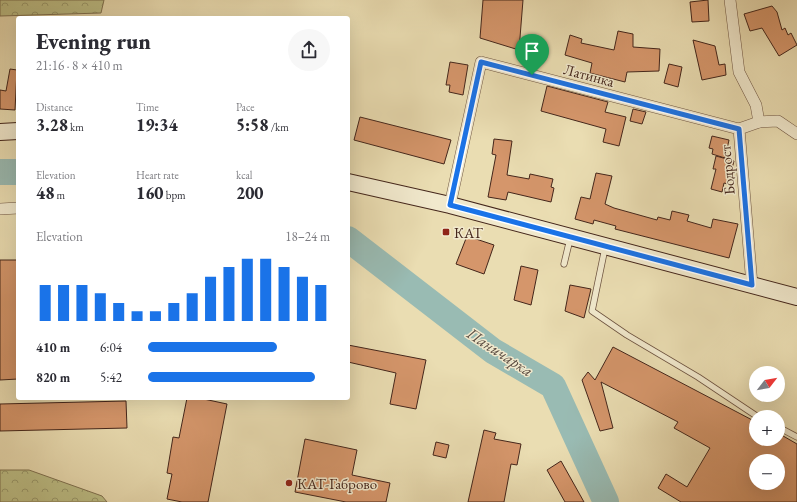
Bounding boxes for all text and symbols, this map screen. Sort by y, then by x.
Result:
text: Evening run [36,27,151,56]
button: share [288,29,330,71]
pin [515,34,549,75]
icon: arrive [521,40,543,62]
text: 21:16 · 8 × 410 m [36,57,123,74]
street label: Латинка [562,59,616,91]
text: Distance [36,100,73,114]
text: Time [136,100,159,114]
text: Pace [236,100,254,114]
text: 3.28 [36,114,68,136]
text: 19:34 [136,114,178,136]
text: 5:58 [236,114,268,136]
text: km [68,120,84,134]
text: /km [268,120,289,134]
street label: Бодрост [715,144,739,196]
text: Elevation [36,168,76,182]
text: Heart rate [136,168,179,182]
text: kcal [236,168,253,182]
text: 48 [36,182,54,204]
text: 160 [136,182,164,204]
text: 200 [236,182,264,204]
text: m [54,188,65,202]
text: bpm [164,188,186,202]
place label: КАТ [454,223,484,242]
marker: КАТ [441,227,451,237]
text: Elevation [36,228,83,245]
text: 18–24 m [285,228,330,245]
water label: Паничарка [462,322,537,381]
text: 410 m [36,339,70,356]
text: 6:04 [100,339,122,356]
north arrow [749,366,785,402]
map controls [749,366,785,490]
text: 820 m [36,369,70,386]
text: 5:42 [100,369,122,386]
button: + [749,410,785,446]
button: − [749,454,785,490]
place label: КАТ-Габрово [297,474,377,493]
marker: КАТ-Габрово [284,478,294,488]

